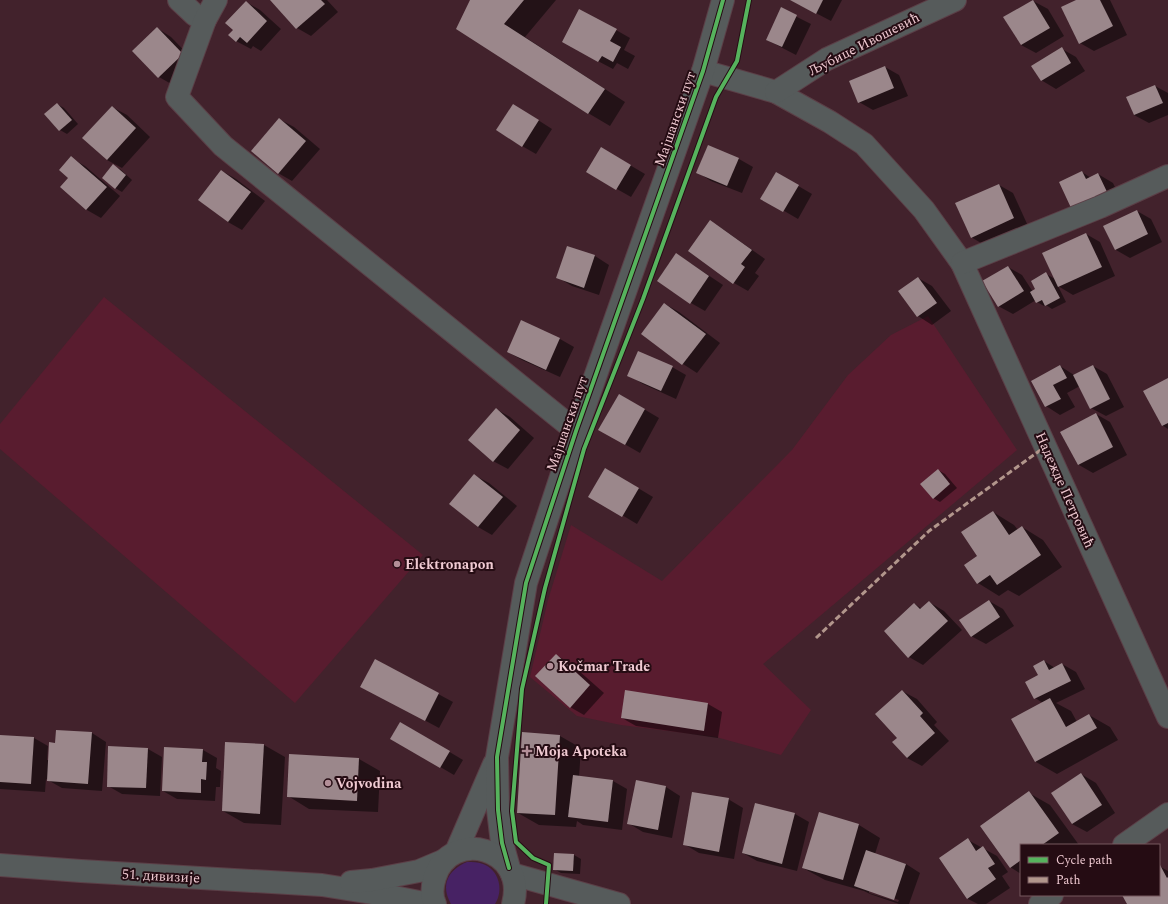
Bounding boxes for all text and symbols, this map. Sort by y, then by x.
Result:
street label: Љубице Ивошевић [805,7,923,81]
street label: Мајшански пут [649,69,701,169]
street label: Мајшански пут [541,374,593,474]
street label: Надежде Петровић [1030,429,1100,551]
place label: Elektronapon [405,554,494,575]
marker: Elektronapon [392,559,402,569]
place label: Kočmar Trade [558,656,650,677]
marker: Kočmar Trade [545,661,555,671]
place label: Moja Apoteka [535,741,627,762]
marker: Moja Apoteka [522,746,532,756]
place label: Vojvodina [336,773,402,794]
marker: Vojvodina [323,778,333,788]
legend [1020,844,1160,896]
text: Cycle path [1056,851,1113,870]
street label: 51. дивизије [121,863,201,889]
text: Path [1056,871,1081,890]

